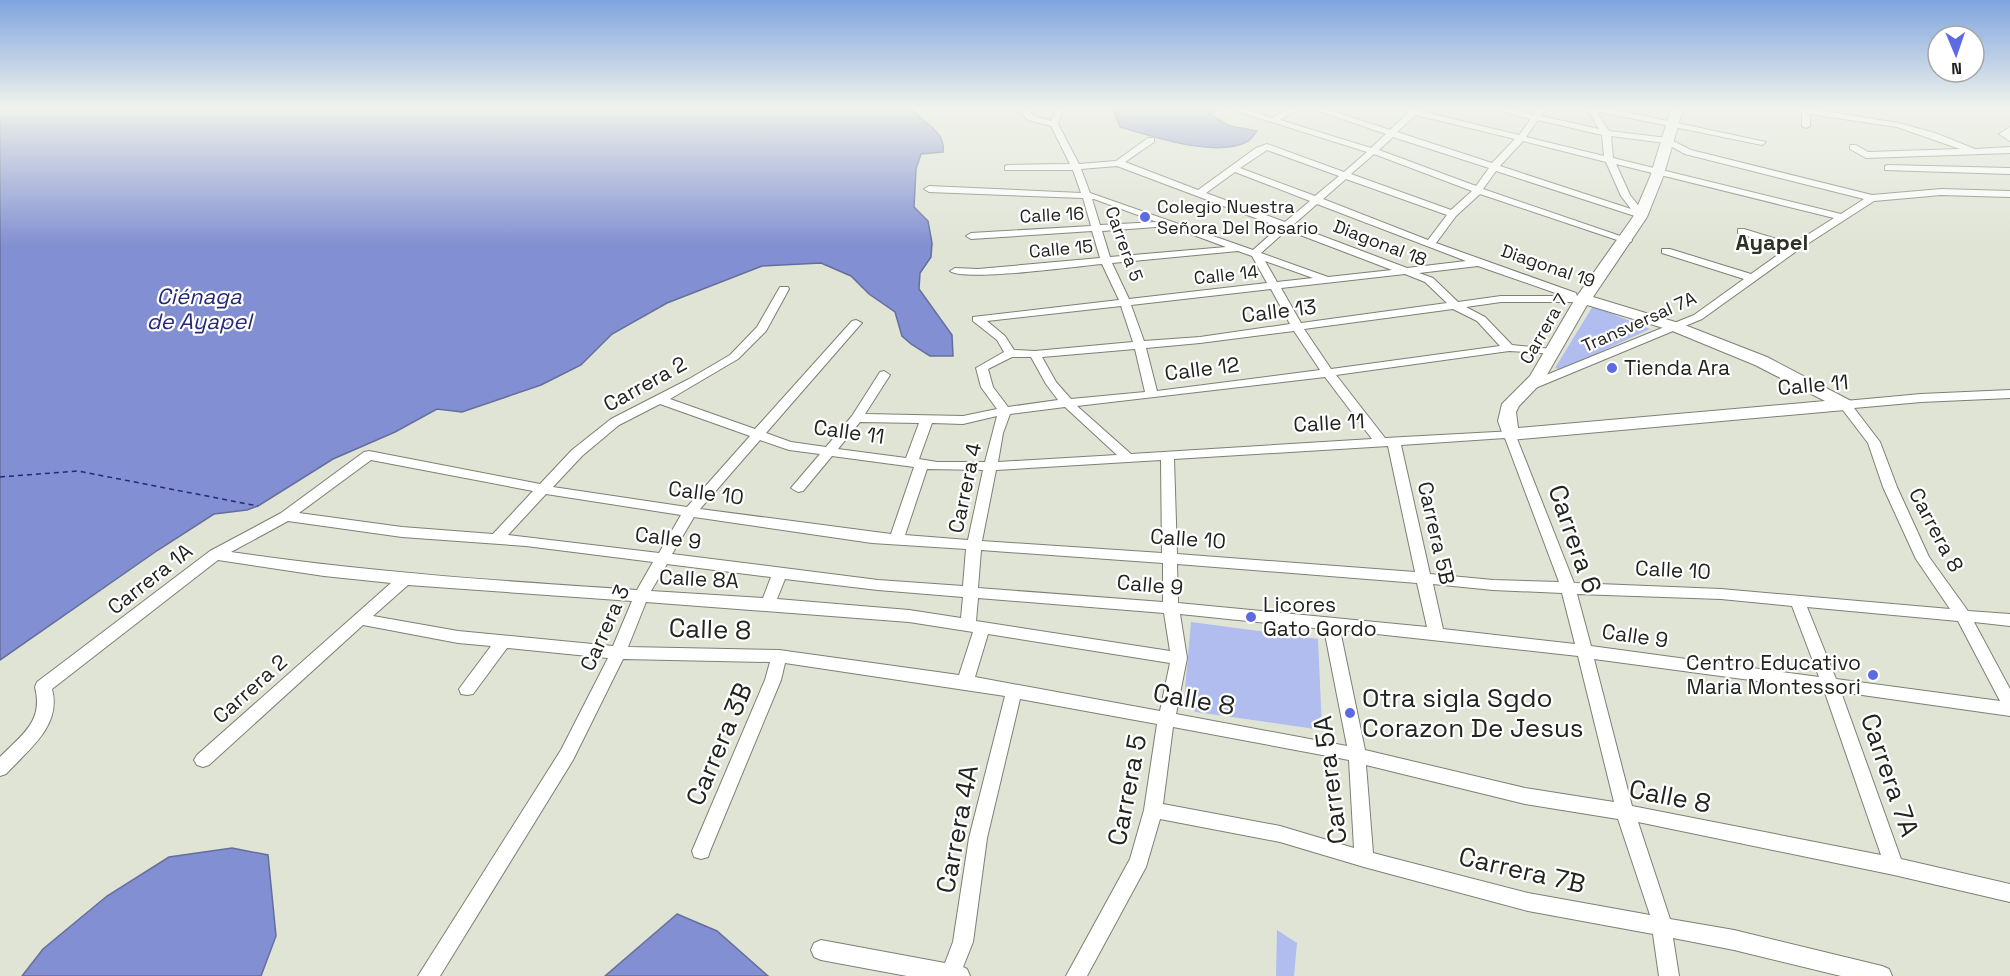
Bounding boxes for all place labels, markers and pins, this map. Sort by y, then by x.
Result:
place label: Colegio Nuestra Señora Del Rosario [1157,195,1319,239]
marker: Colegio Nuestra Señora Del Rosario [1138,210,1152,224]
place label: Tienda Ara [1624,354,1730,381]
marker: Tienda Ara [1605,361,1619,375]
place label: Licores Gato Gordo [1263,591,1377,642]
marker: Licores Gato Gordo [1244,610,1258,624]
place label: Centro Educativo Maria Montessori [1686,649,1861,700]
marker: Centro Educativo Maria Montessori [1866,668,1880,682]
place label: Otra sigla Sgdo Corazon De Jesus [1362,681,1584,745]
marker: Otra sigla Sgdo Corazon De Jesus [1343,706,1357,720]

